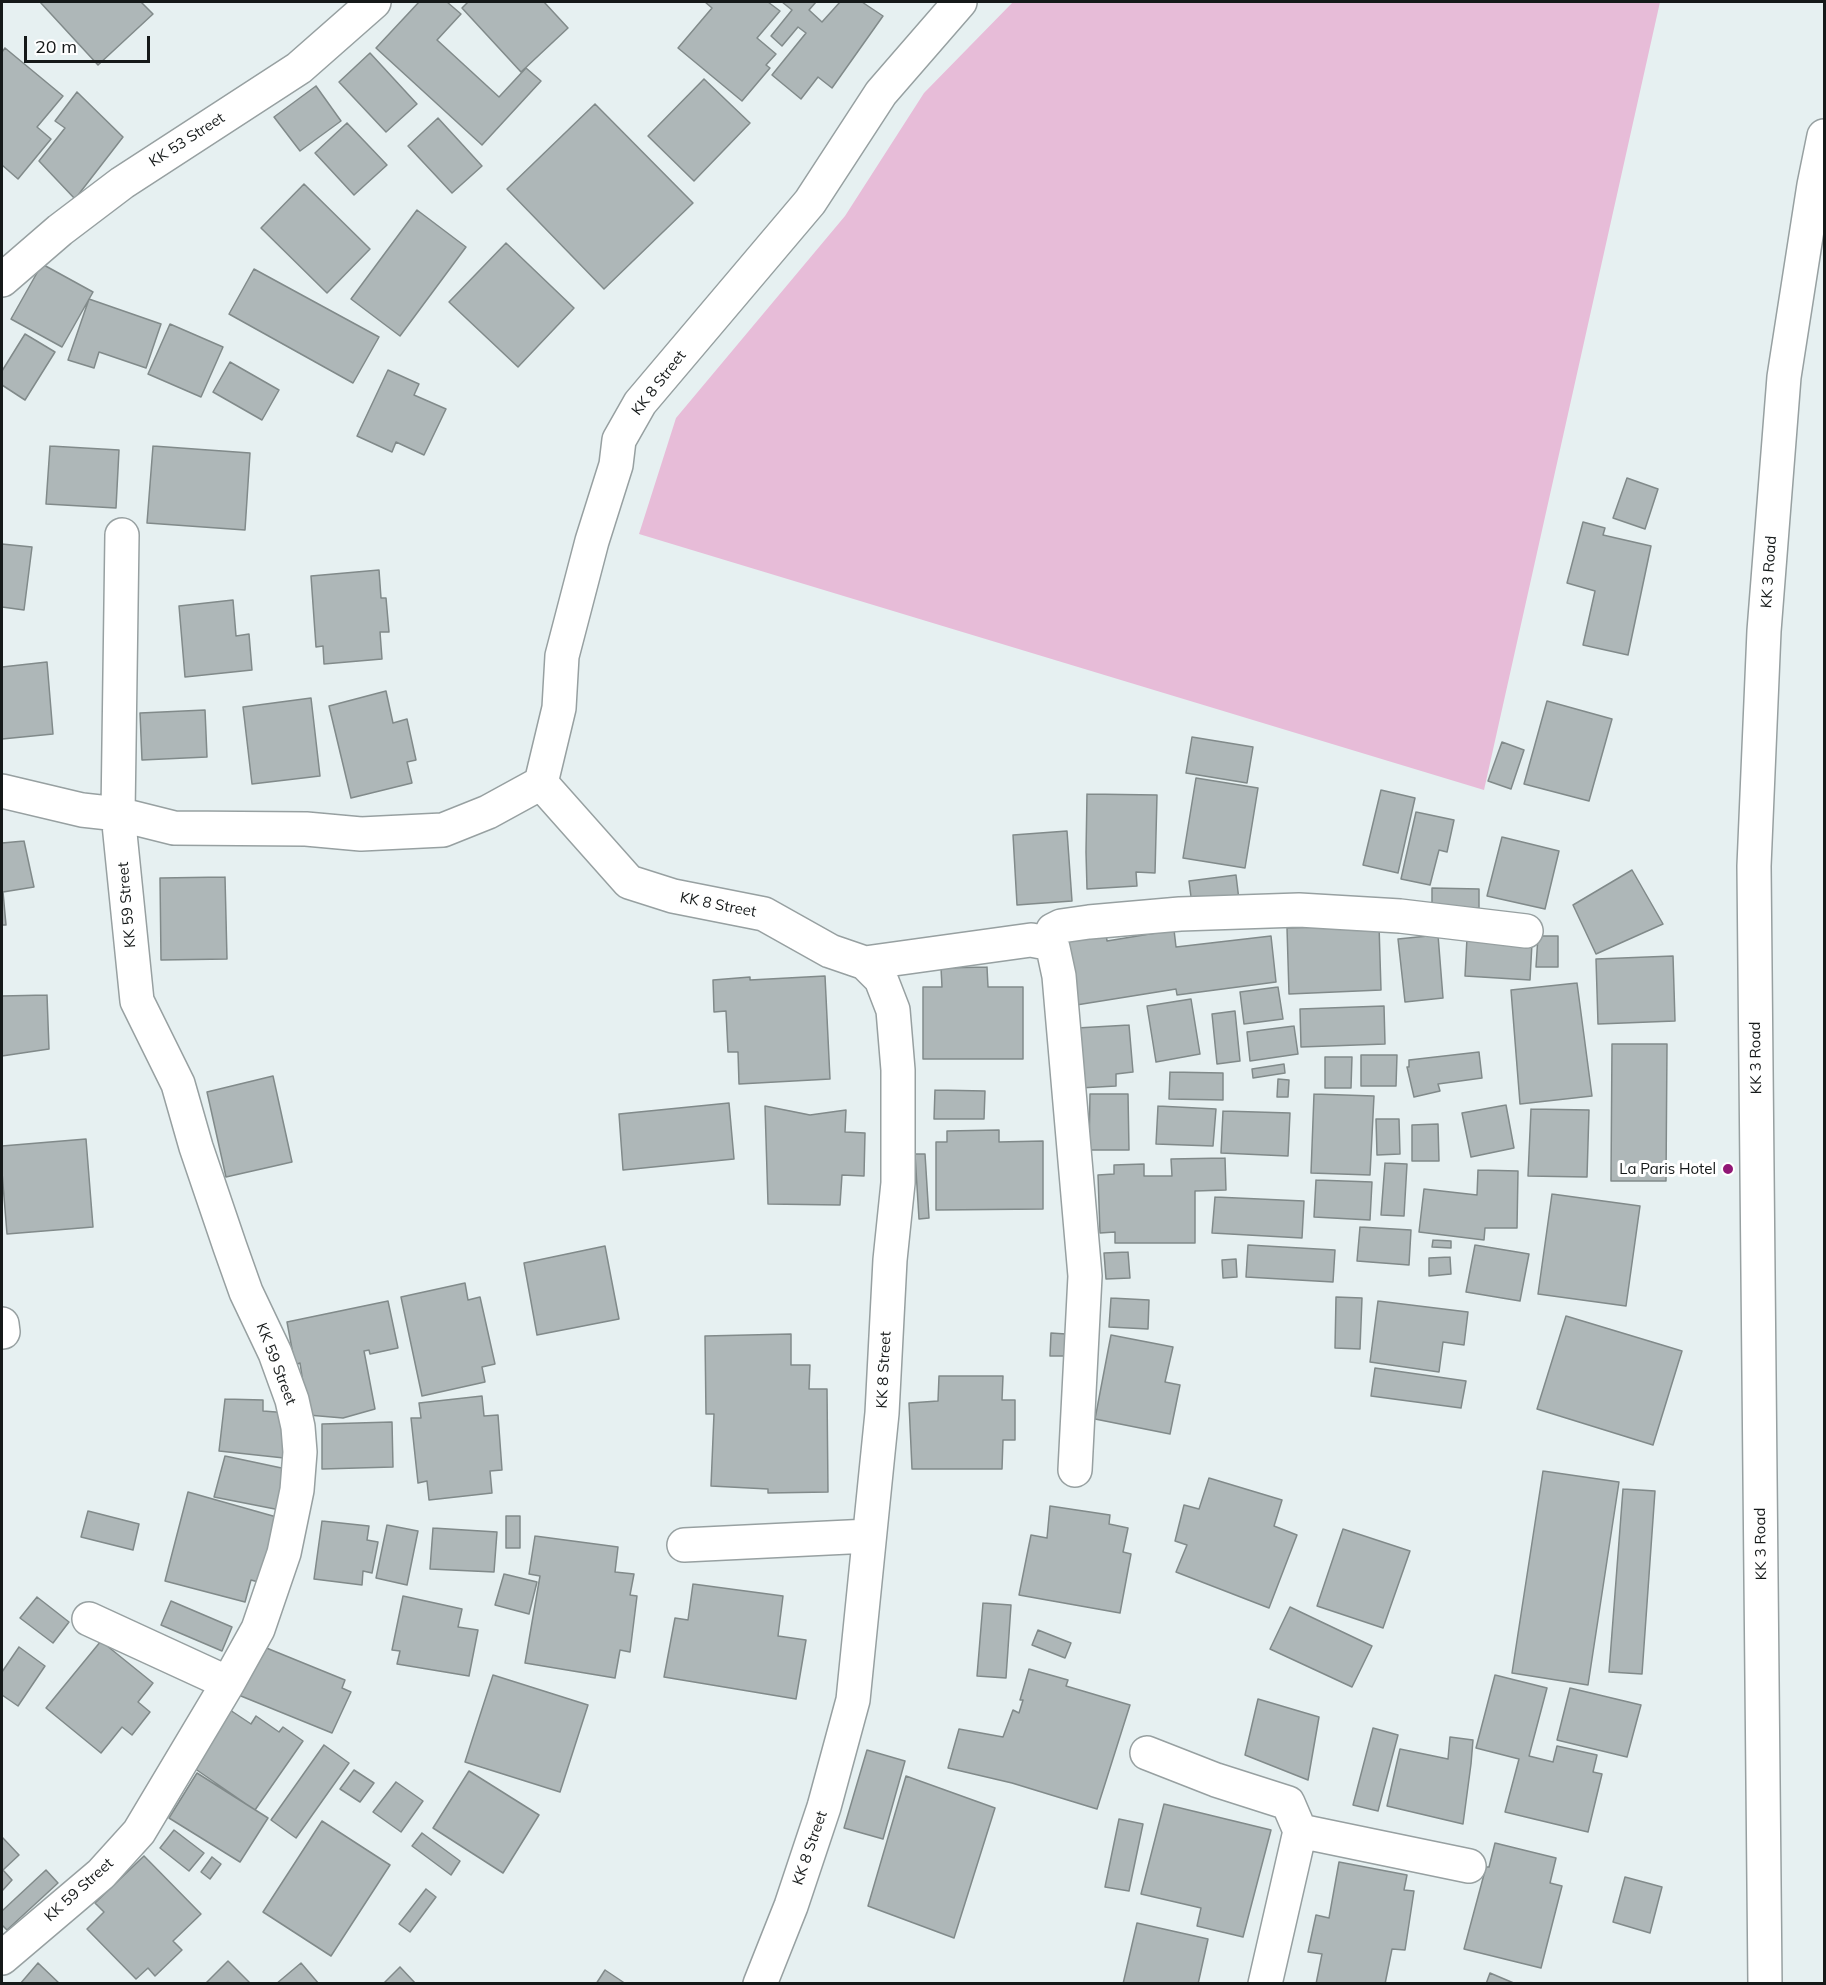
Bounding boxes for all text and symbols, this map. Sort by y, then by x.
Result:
scale bar [27,24,153,62]
text: 20 m [35,35,77,58]
street label: KK 53 Street [146,109,228,171]
street label: KK 8 Street [628,347,690,419]
street label: KK 3 Road [1757,535,1781,609]
street label: KK 59 Street [114,861,140,949]
street label: KK 8 Street [678,889,758,921]
street label: KK 3 Road [1746,1022,1766,1094]
place label: La Paris Hotel [1619,1160,1716,1178]
marker: La Paris Hotel [1721,1162,1735,1176]
street label: KK 59 Street [252,1320,300,1408]
street label: KK 8 Street [873,1331,895,1409]
street label: KK 3 Road [1751,1508,1771,1580]
street label: KK 8 Street [789,1809,831,1887]
street label: KK 59 Street [41,1854,117,1926]

